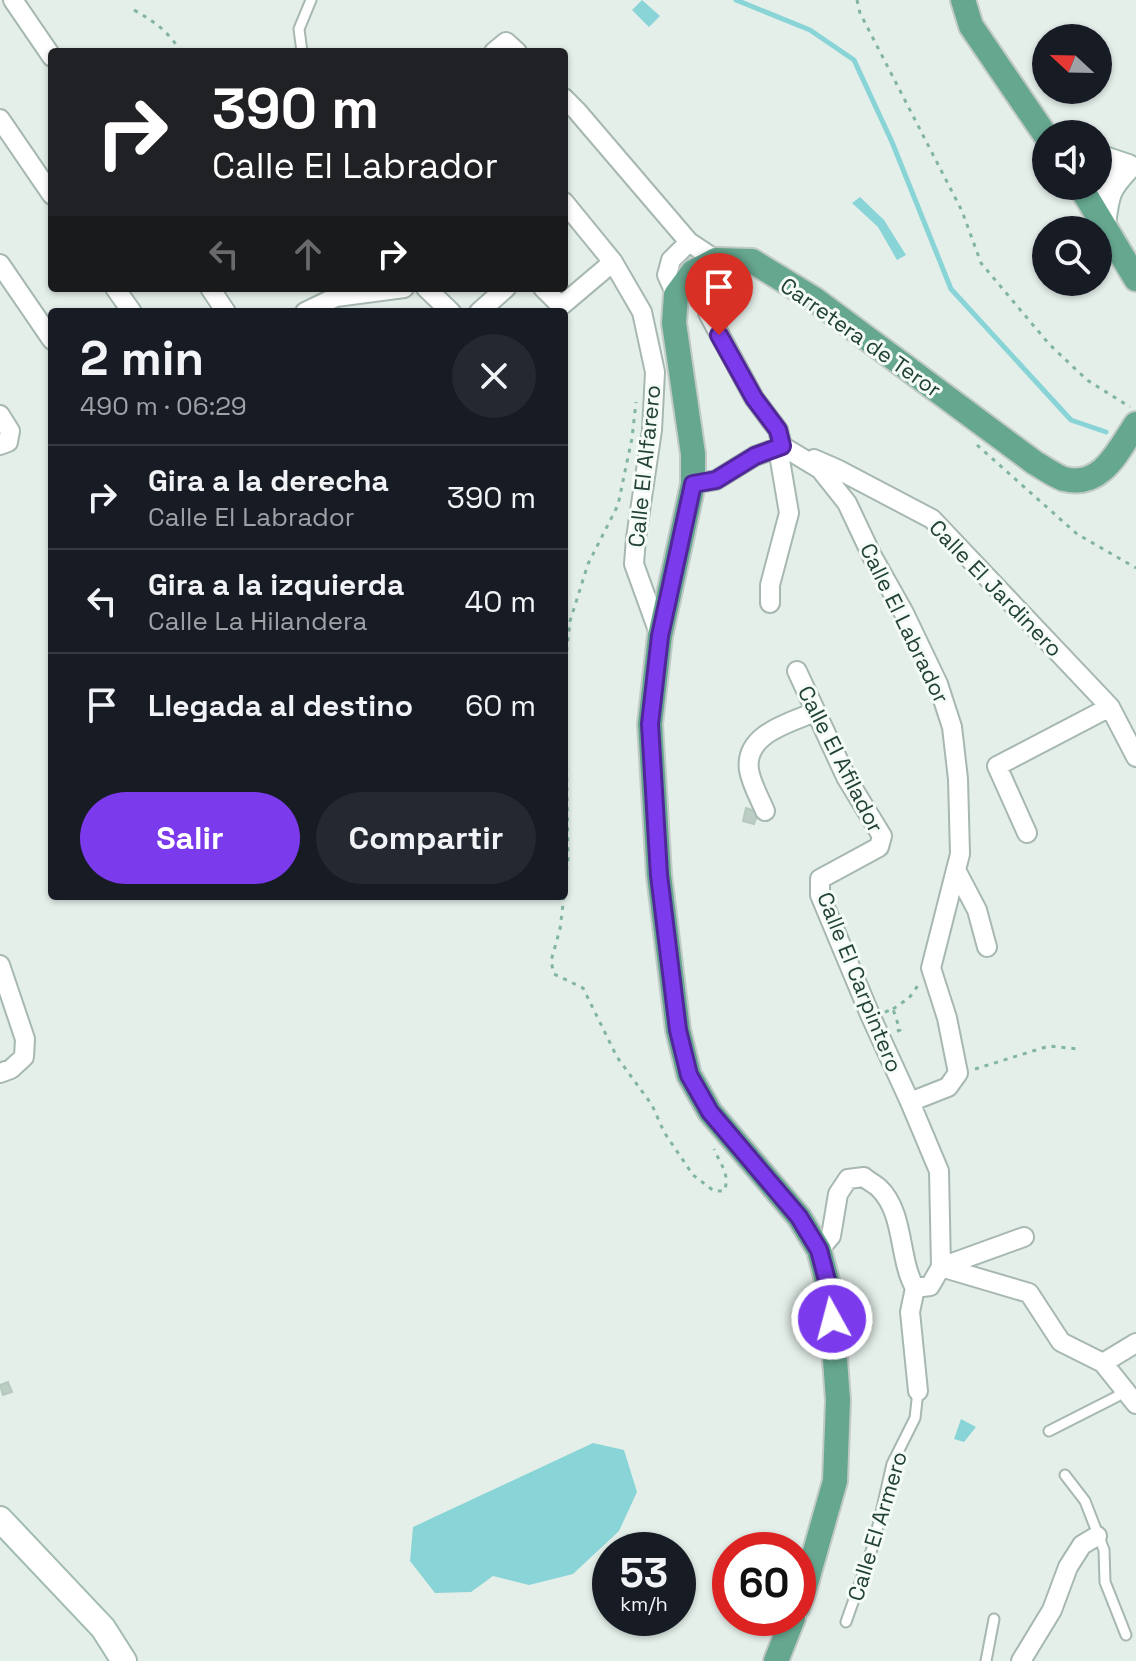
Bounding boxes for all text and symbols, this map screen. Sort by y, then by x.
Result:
north arrow [1032,24,1112,104]
map controls [1032,24,1112,296]
text: 390 m [212,73,379,144]
icon: right [80,80,184,184]
button: sound [1032,120,1112,200]
text: Calle El Labrador [212,143,498,189]
button: search [1032,216,1112,296]
icon: left [202,232,246,276]
icon: ahead [286,232,330,276]
icon: right [370,232,414,276]
pin [685,253,753,335]
icon: arrive [697,265,741,309]
street label: Carretera de Teror [775,271,947,403]
text: 2 min [80,328,204,389]
button: close [452,334,536,418]
street label: Calle El Alfarero [622,383,666,549]
text: 490 m · 06:29 [80,389,247,423]
text: Gira a la derecha [148,461,389,500]
icon: right [80,475,124,519]
text: 390 m [447,478,536,517]
text: Calle El Labrador [148,500,355,534]
street label: Calle El Jardinero [923,513,1069,663]
street label: Calle El Labrador [854,538,956,708]
text: Gira a la izquierda [148,565,404,604]
icon: left [80,579,124,623]
text: 40 m [465,582,536,621]
text: Calle La Hilandera [148,604,367,638]
street label: Calle El Afilador [792,681,890,837]
icon: arrive [80,683,124,727]
text: Llegada al destino [148,686,413,725]
text: 60 m [465,686,536,725]
button: Salir [80,792,300,884]
button: Compartir [316,792,536,884]
street label: Calle El Carpintero [811,888,909,1076]
position arrow [790,1277,874,1361]
street label: Calle El Armero [841,1448,913,1604]
speed limit sign: 60 [712,1532,816,1636]
text: 53 [620,1548,668,1599]
text: km/h [620,1591,668,1617]

